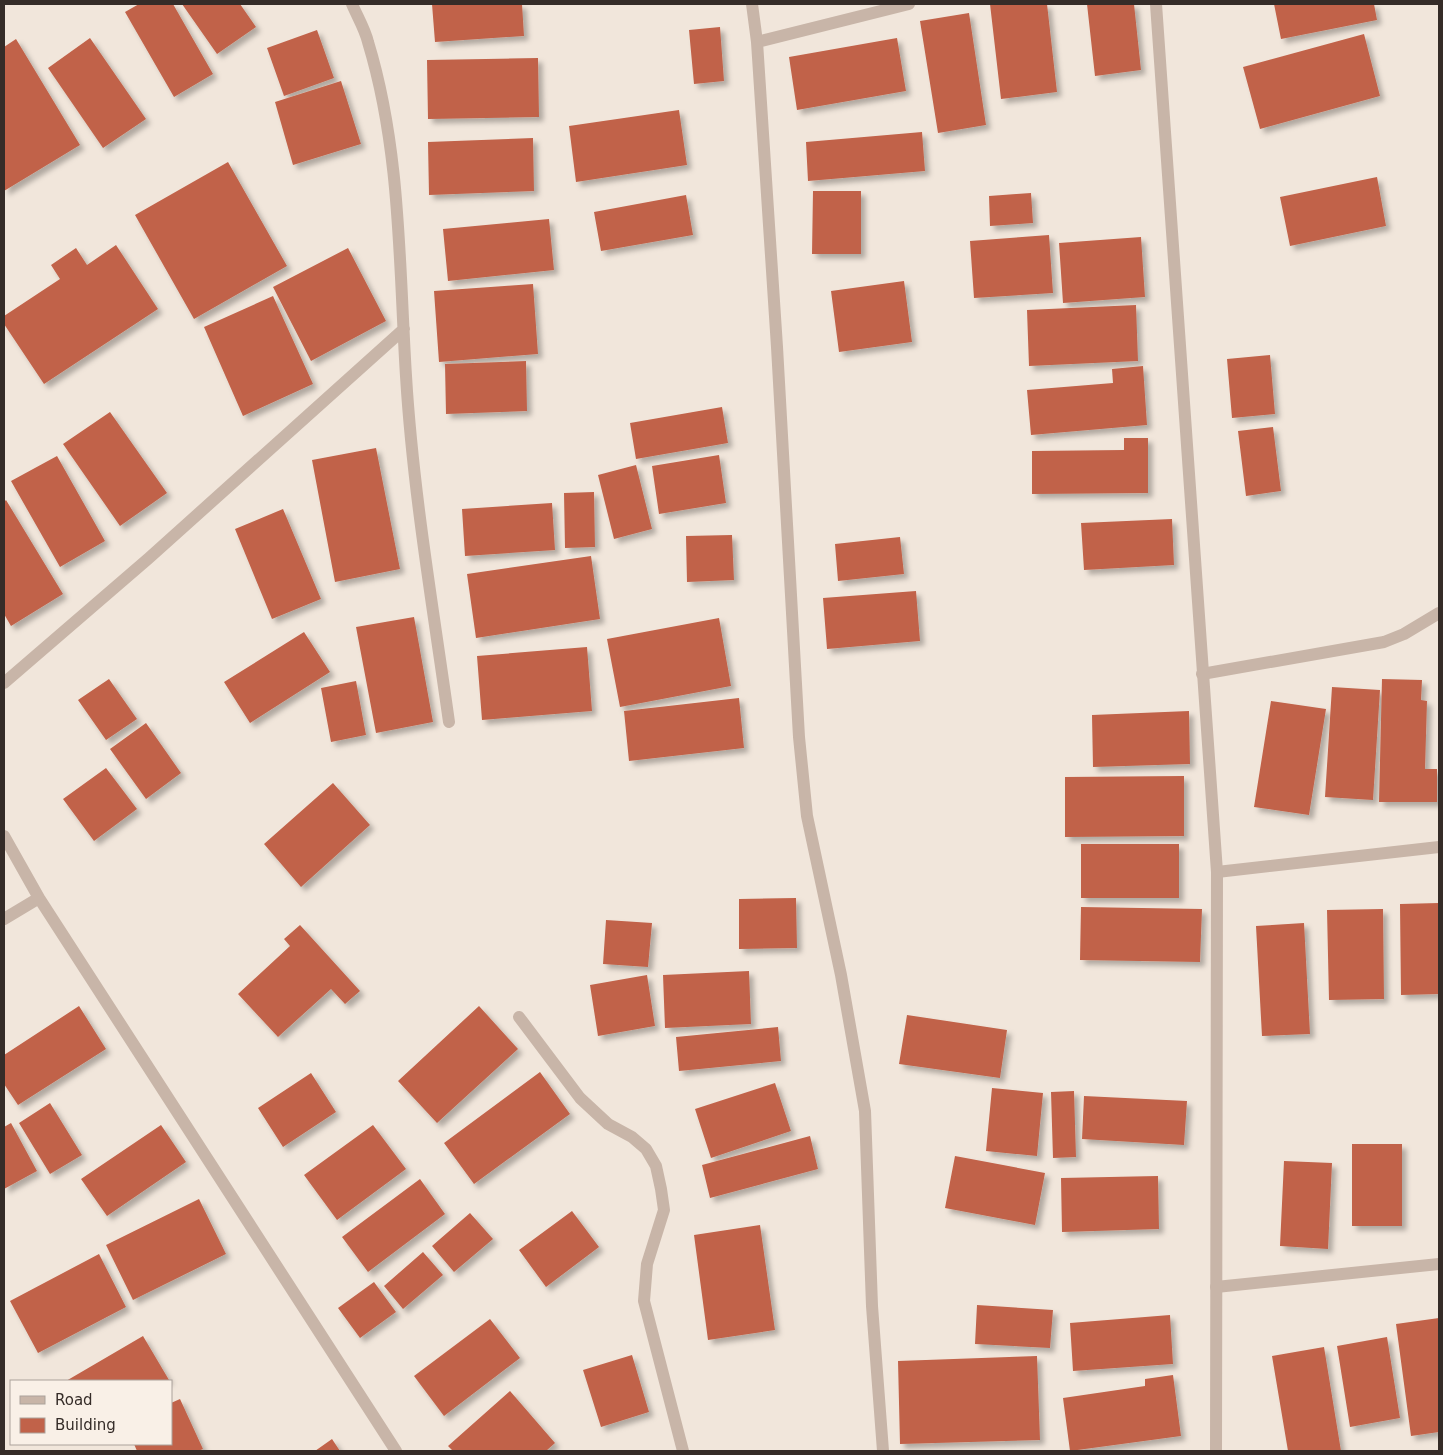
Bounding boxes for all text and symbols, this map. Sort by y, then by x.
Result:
legend [10,1380,172,1445]
text: Road [55,1391,93,1409]
text: Building [55,1416,116,1434]

